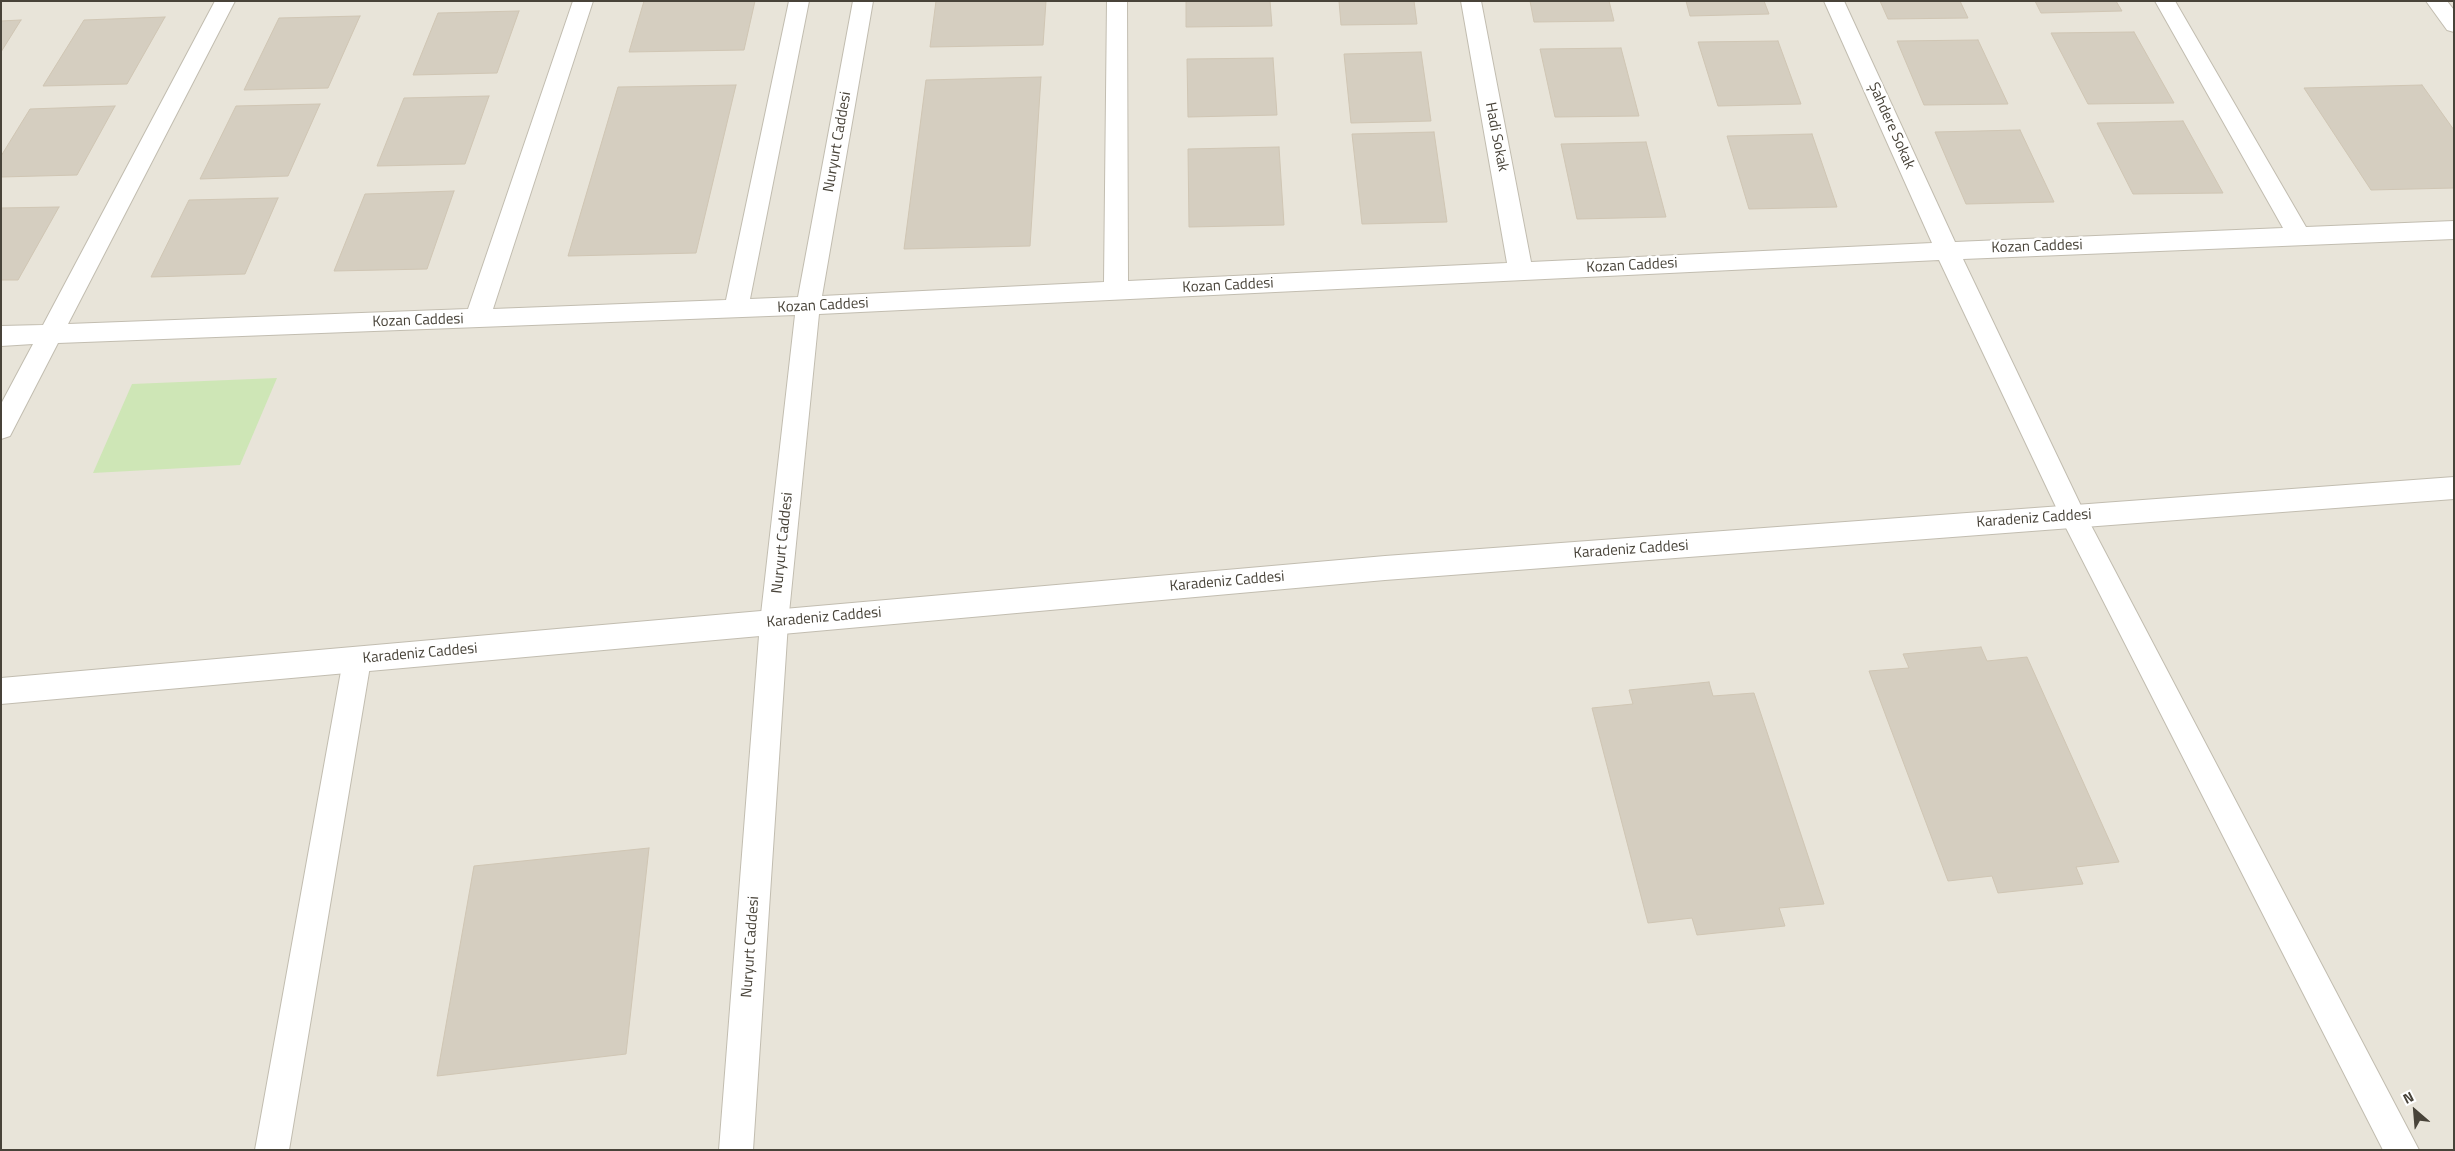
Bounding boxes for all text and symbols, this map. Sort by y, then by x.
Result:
street label: Şahdere Sokak [1864,80,1918,172]
street label: Nuryurt Caddesi [820,90,856,194]
street label: Hadi Sokak [1480,101,1512,173]
street label: Kozan Caddesi [1991,236,2083,258]
street label: Kozan Caddesi [1586,255,1678,277]
street label: Kozan Caddesi [1182,275,1274,297]
street label: Kozan Caddesi [777,295,869,317]
street label: Kozan Caddesi [372,310,464,332]
street label: Nuryurt Caddesi [769,492,797,594]
street label: Karadeniz Caddesi [1976,506,2092,532]
street label: Karadeniz Caddesi [1573,537,1689,563]
street label: Karadeniz Caddesi [1169,568,1285,596]
street label: Karadeniz Caddesi [766,604,882,632]
street label: Karadeniz Caddesi [362,640,478,668]
street label: Nuryurt Caddesi [738,896,764,998]
north arrow [2390,1086,2440,1136]
text: N [2399,1086,2417,1109]

